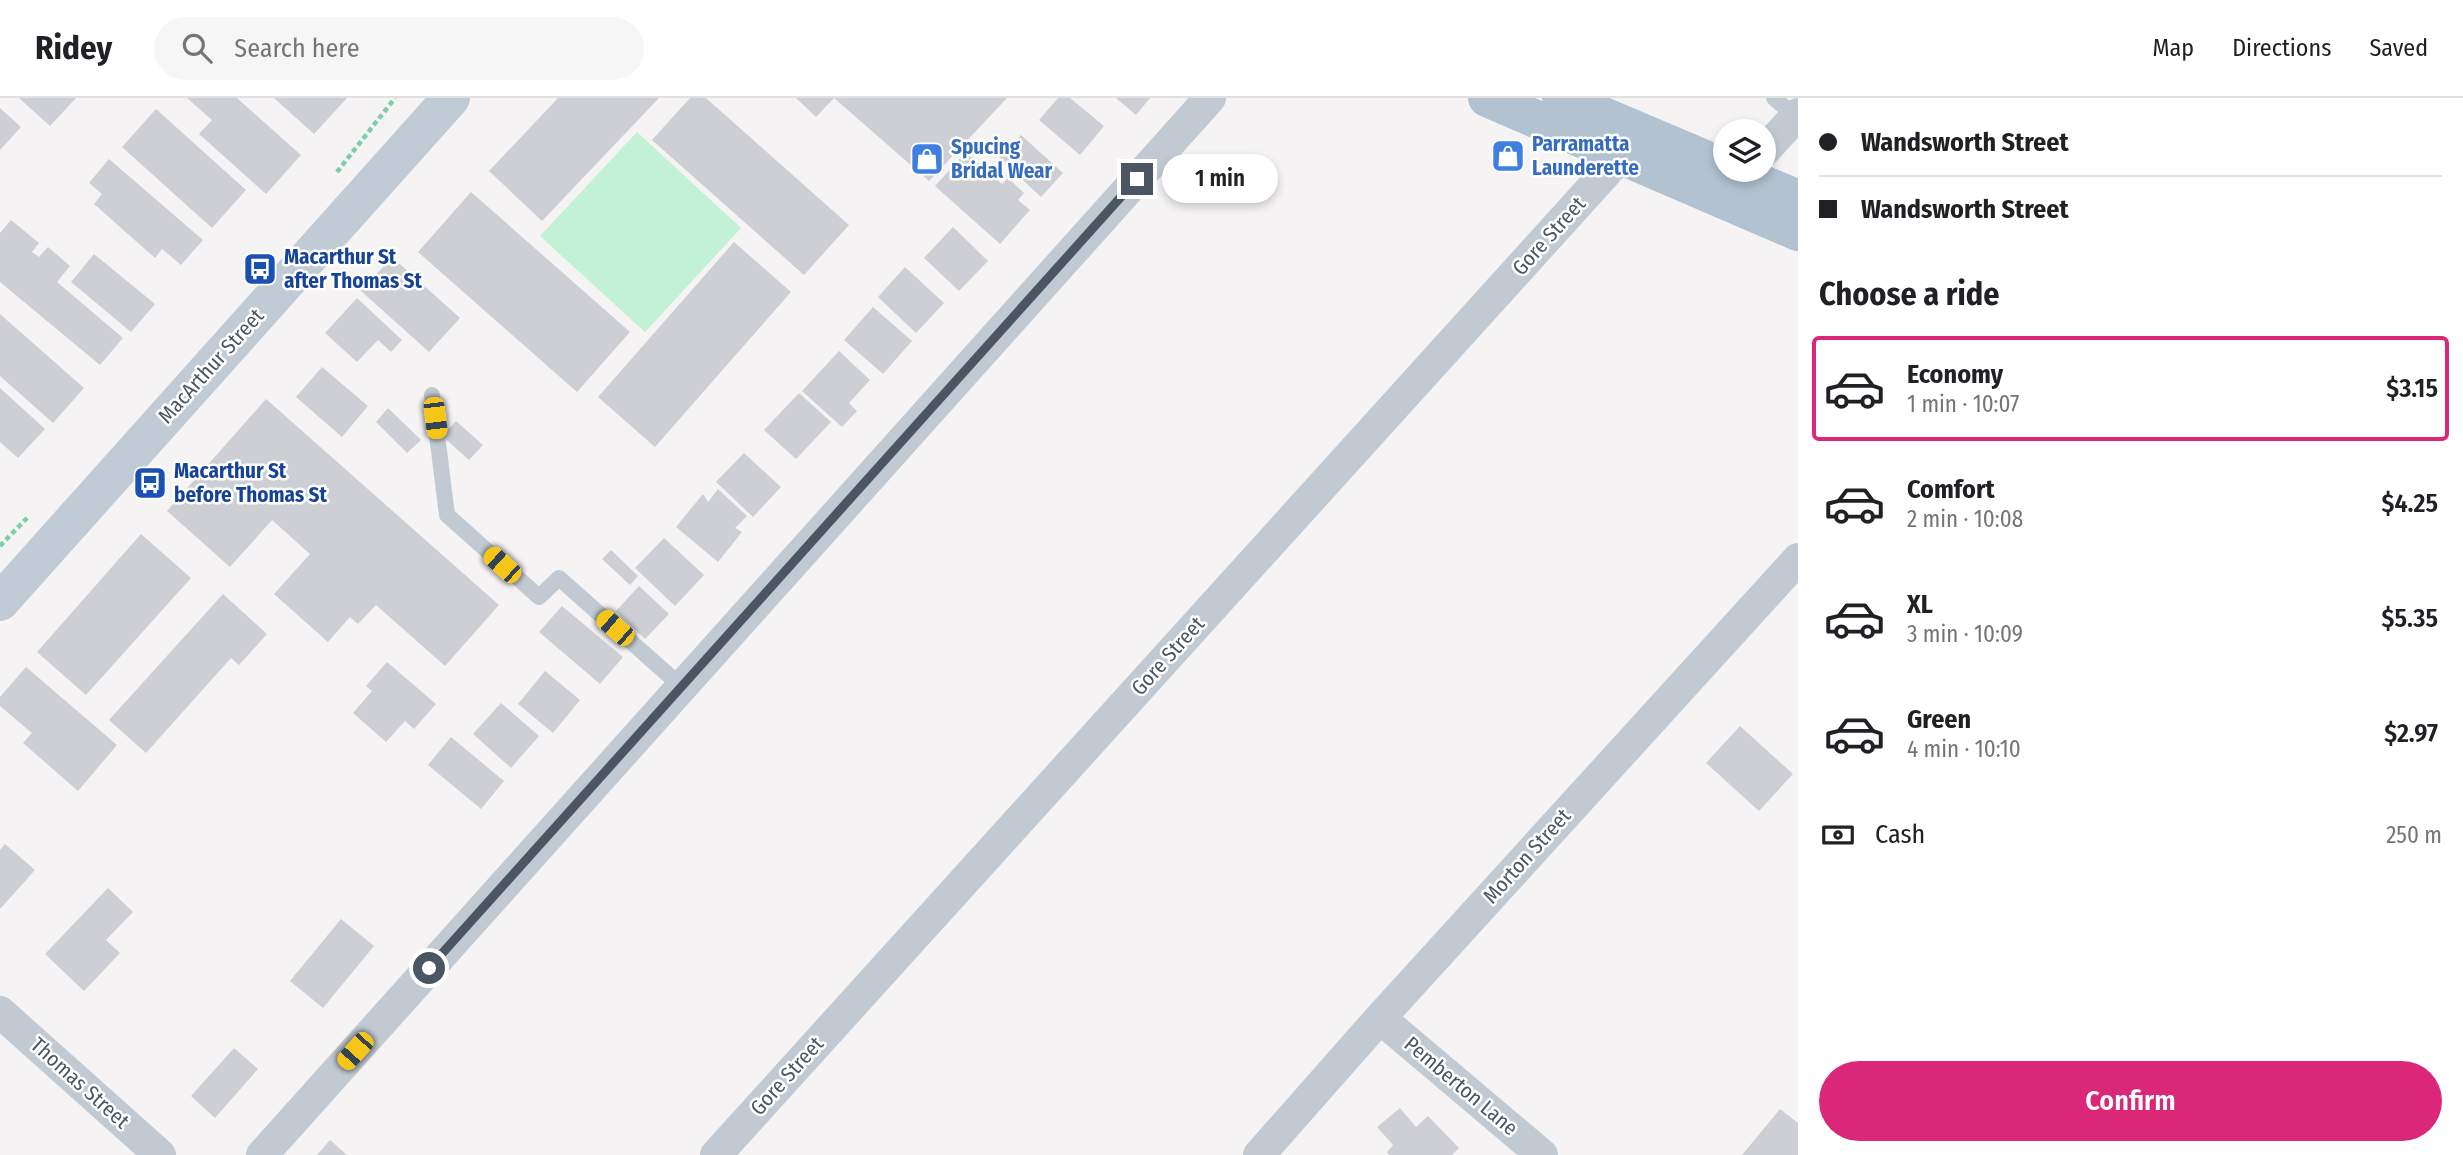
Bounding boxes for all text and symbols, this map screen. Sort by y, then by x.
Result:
search box [154,17,644,80]
text: Ridey [35,28,112,68]
icon: search [178,29,216,67]
text: Search here [234,33,360,64]
text: Map [2153,34,2194,62]
text: Directions [2232,34,2331,62]
text: Saved [2369,34,2428,62]
map controls [1713,119,1776,182]
button: layers [1713,119,1776,182]
text: Wandsworth Street [1861,127,2069,158]
place label: Parramatta Launderette [1532,131,1639,181]
place label: Spucing Bridal Wear [951,134,1053,184]
shop icon: Parramatta Launderette [1489,137,1527,175]
shop icon: Spucing Bridal Wear [908,140,946,178]
callout: 1 min [1162,154,1277,204]
route end [1121,163,1153,195]
text: 1 min [1195,164,1245,192]
street label: Gore Street [1507,191,1591,281]
text: Wandsworth Street [1861,194,2069,225]
place label: Macarthur St after Thomas St [284,244,422,294]
bus stop icon: Macarthur St after Thomas St [241,250,279,288]
text: Choose a ride [1819,275,2000,313]
street label: MacArthur Street [153,303,269,429]
icon: car [1823,357,1886,420]
text: Economy [1907,359,2003,390]
text: $3.15 [2386,373,2438,404]
text: 1 min · 10:07 [1907,390,2019,418]
car [423,396,448,440]
place label: Macarthur St before Thomas St [174,458,327,508]
bus stop icon: Macarthur St before Thomas St [131,464,169,502]
icon: car [1823,472,1886,535]
text: Comfort [1907,474,1995,505]
text: $4.25 [2382,488,2438,519]
text: 2 min · 10:08 [1907,505,2023,533]
car [480,543,525,587]
icon: car [1823,587,1886,650]
text: XL [1907,589,1933,620]
text: $5.35 [2382,603,2438,634]
car [593,606,638,650]
street label: Gore Street [1126,611,1210,701]
text: 3 min · 10:09 [1907,620,2023,648]
icon: car [1823,702,1886,765]
text: Green [1907,704,1971,735]
text: $2.97 [2384,718,2438,749]
text: 4 min · 10:10 [1907,735,2021,763]
street label: Morton Street [1478,803,1576,909]
icon: cash [1819,816,1857,854]
text: Cash [1875,819,1925,850]
text: 250 m [2386,821,2442,849]
route start [413,952,445,984]
car [334,1028,377,1074]
street label: Gore Street [745,1031,829,1121]
street label: Pemberton Lane [1399,1031,1523,1141]
street label: Thomas Street [25,1032,135,1134]
button: Confirm [1819,1061,2442,1141]

